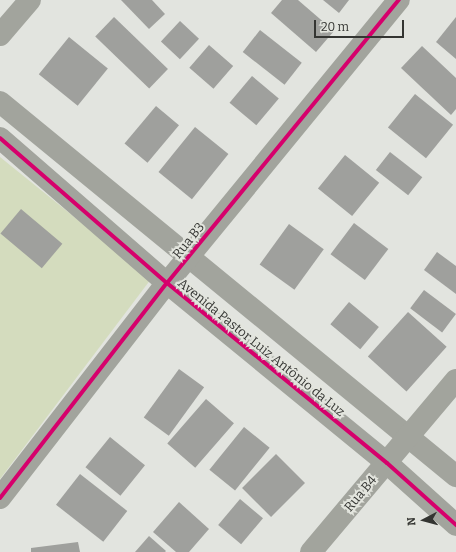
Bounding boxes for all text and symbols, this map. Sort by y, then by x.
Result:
scale bar [316,12,406,38]
text: 20 m [321,20,349,34]
street label: Rua B3 [170,220,208,262]
street label: Avenida Pastor Luiz Antônio da Luz [174,276,348,420]
street label: Rua B4 [341,473,381,515]
north arrow [404,500,444,540]
text: N [405,516,418,526]

